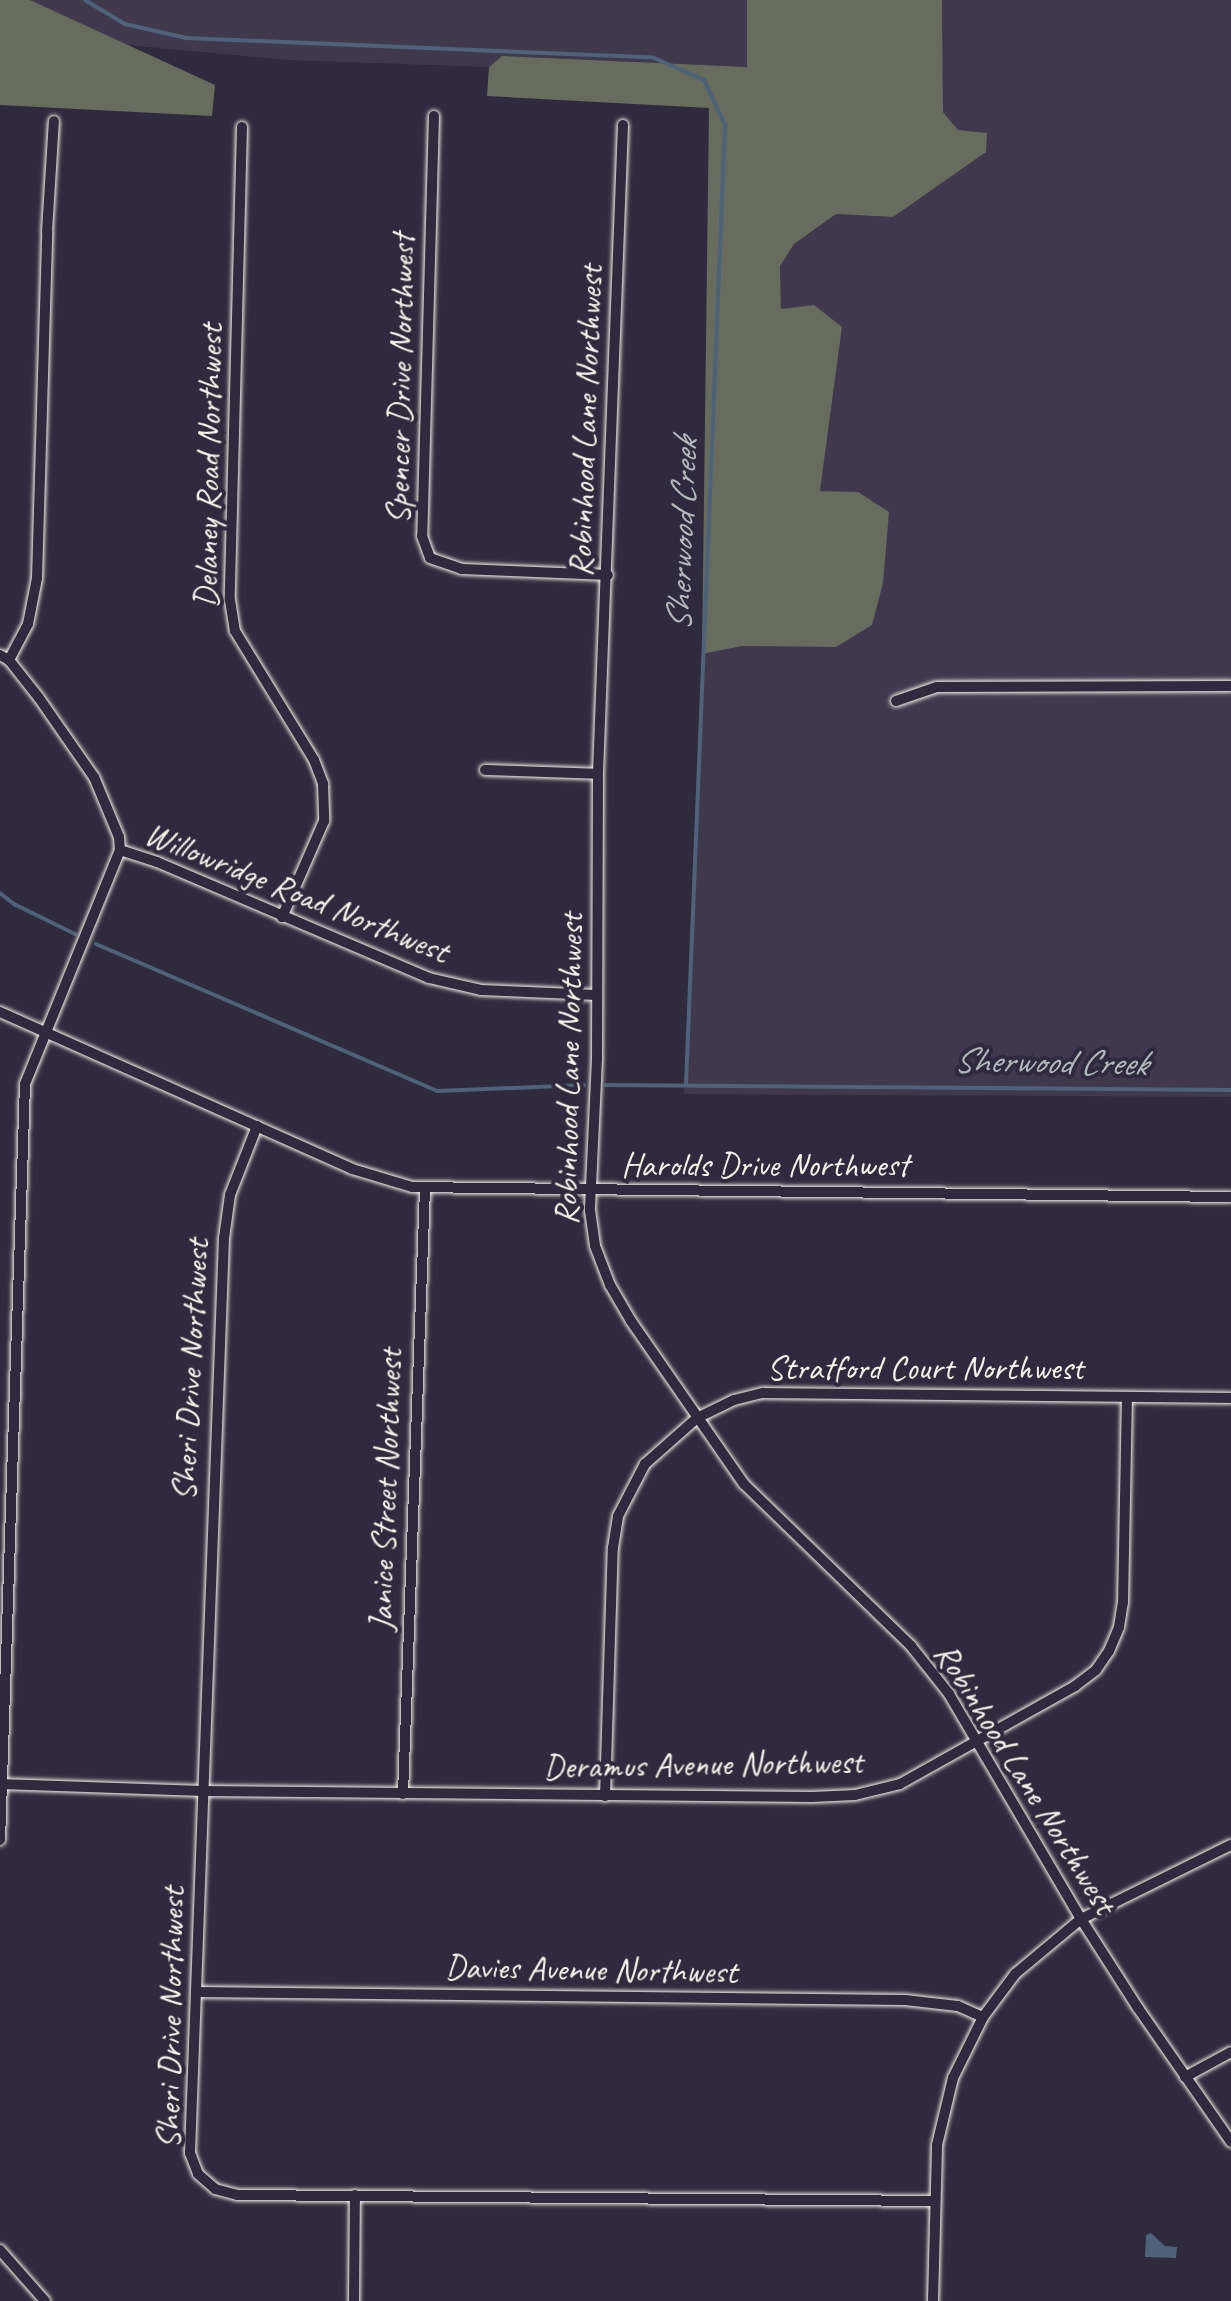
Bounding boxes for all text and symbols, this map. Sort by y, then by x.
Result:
street label: Spencer Drive Northwest [377,233,423,525]
street label: Robinhood Lane Northwest [559,263,611,579]
street label: Delaney Road Northwest [185,323,231,609]
water label: Sherwood Creek [657,438,707,632]
street label: Willowridge Road Northwest [139,812,455,972]
street label: Robinhood Lane Northwest [545,912,591,1226]
water label: Sherwood Creek [953,1039,1147,1085]
street label: Harolds Drive Northwest [620,1145,910,1185]
street label: Sheri Drive Northwest [163,1238,217,1502]
street label: Janice Street Northwest [360,1348,410,1632]
street label: Stratford Court Northwest [766,1348,1084,1388]
street label: Robinhood Lane Northwest [925,1634,1127,1922]
street label: Deramus Avenue Northwest [543,1741,863,1787]
street label: Sheri Drive Northwest [147,1886,193,2150]
street label: Davies Avenue Northwest [445,1946,737,1992]

